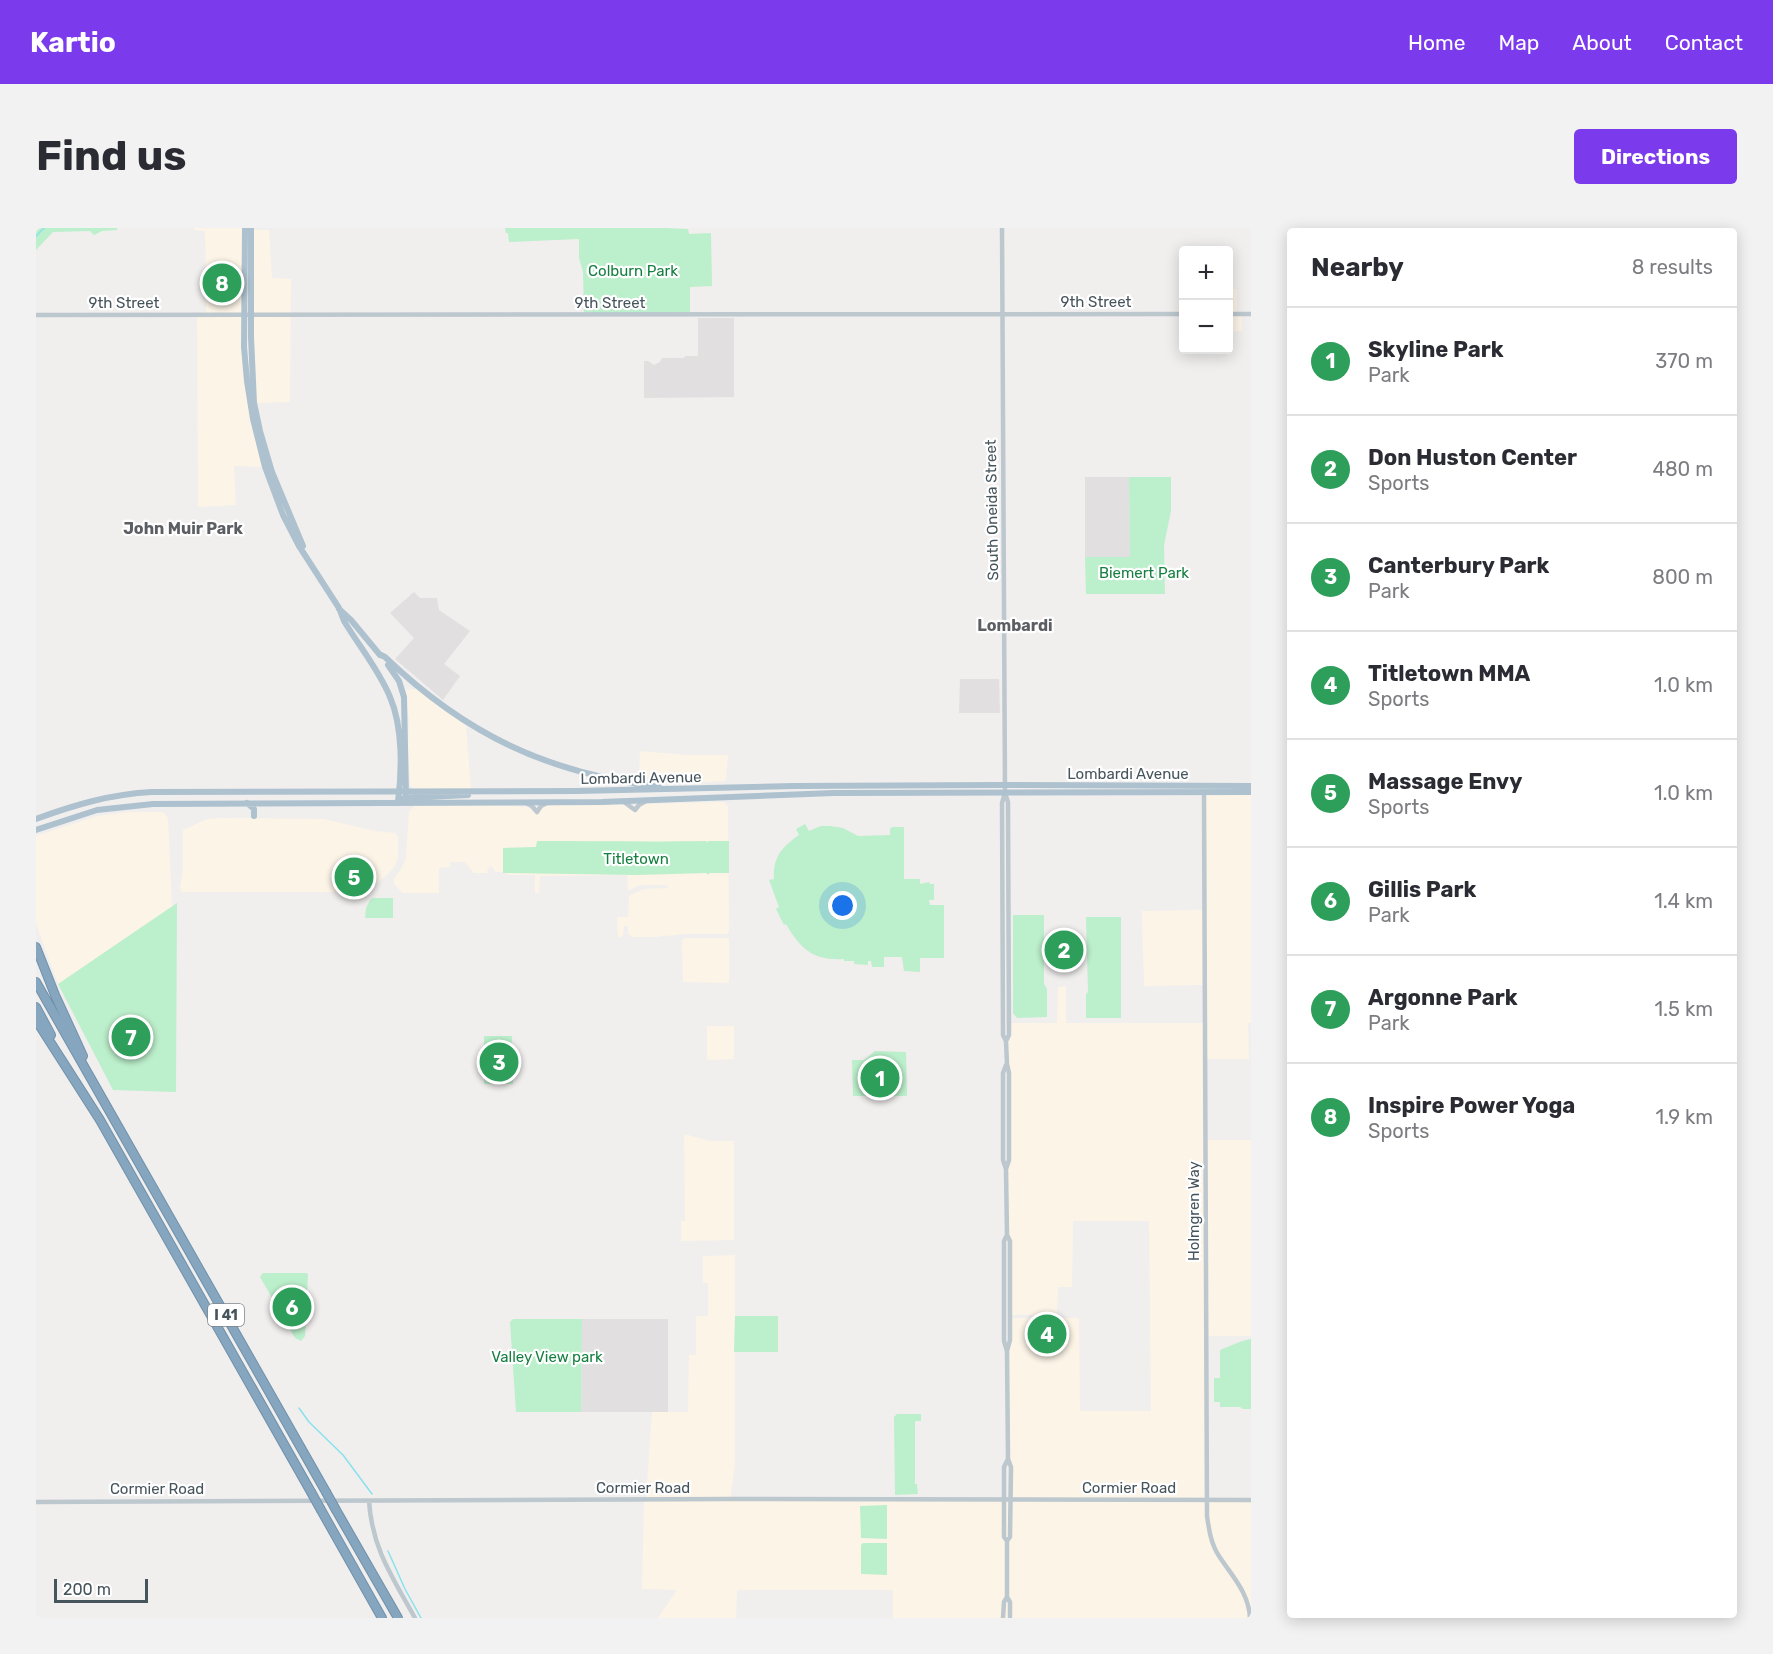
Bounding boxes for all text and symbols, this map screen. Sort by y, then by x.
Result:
text: Kartio [30,26,116,59]
text: Home [1408,30,1465,55]
text: Map [1498,30,1539,55]
text: About [1572,30,1632,55]
text: Contact [1665,30,1743,55]
button: Directions [1574,129,1737,184]
text: Find us [36,131,187,181]
map controls [1179,246,1233,354]
button: + [1179,246,1233,300]
text: Nearby [1311,252,1404,283]
text: 8 results [1632,255,1713,279]
pin: 8 [202,260,242,306]
park label: Colburn Park [588,262,678,280]
street label: 9th Street [1061,293,1132,311]
street label: 9th Street [89,294,160,312]
street label: 9th Street [575,294,646,312]
button: − [1179,300,1233,354]
text: Skyline Park [1368,336,1504,363]
text: 1 [1326,349,1335,373]
text: 370 m [1655,349,1713,373]
text: Park [1368,363,1410,387]
street label: South Oneida Street [982,439,1002,581]
text: Don Huston Center [1368,444,1577,471]
text: 2 [1324,457,1337,481]
text: 480 m [1652,457,1713,481]
text: Sports [1368,471,1429,495]
district label: John Muir Park [123,519,244,538]
text: Canterbury Park [1368,552,1549,579]
park label: Biemert Park [1099,564,1189,582]
text: 3 [1324,565,1337,589]
text: 800 m [1652,565,1713,589]
text: Park [1368,579,1410,603]
district label: Lombardi [977,616,1053,635]
text: Titletown MMA [1368,660,1530,687]
text: 4 [1324,673,1337,697]
text: 1.0 km [1654,673,1713,697]
text: Sports [1368,687,1429,711]
street label: Lombardi Avenue [1067,765,1189,783]
street label: Lombardi Avenue [580,768,702,788]
text: Massage Envy [1368,768,1522,795]
text: 5 [1324,781,1337,805]
text: 1.0 km [1654,781,1713,805]
text: Sports [1368,795,1429,819]
park label: Titletown [603,850,669,868]
pin: 5 [334,854,374,900]
text: Gillis Park [1368,876,1476,903]
text: 6 [1324,889,1337,913]
text: 1.4 km [1654,889,1713,913]
your location [828,891,857,920]
text: Park [1368,903,1410,927]
pin: 2 [1044,928,1084,972]
text: Argonne Park [1368,984,1518,1011]
text: 7 [1325,997,1336,1021]
text: 1.5 km [1655,997,1713,1021]
text: Park [1368,1011,1410,1035]
pin: 7 [112,1014,151,1060]
pin: 3 [480,1040,518,1084]
pin: 1 [860,1056,900,1100]
text: Inspire Power Yoga [1368,1092,1575,1119]
text: 8 [1324,1105,1337,1129]
text: 1.9 km [1655,1105,1713,1129]
text: Sports [1368,1119,1429,1143]
street label: Holmgren Way [1185,1161,1203,1261]
pin: 6 [272,1284,312,1330]
road number: I 41 [208,1304,244,1326]
pin: 4 [1028,1312,1066,1356]
park label: Valley View park [491,1348,603,1366]
street label: Cormier Road [596,1479,690,1497]
street label: Cormier Road [1082,1479,1176,1497]
street label: Cormier Road [110,1480,204,1498]
scale bar [54,1576,148,1604]
text: 200 m [63,1580,111,1599]

